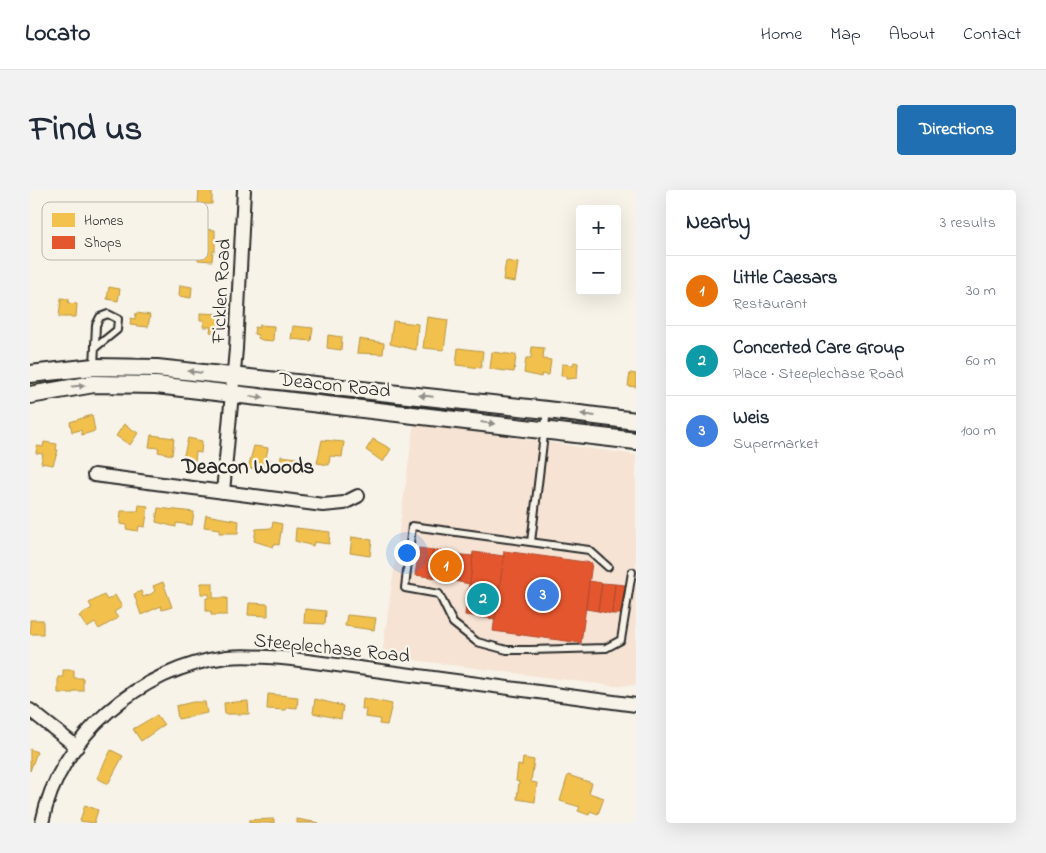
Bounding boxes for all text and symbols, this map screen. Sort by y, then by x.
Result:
text: Locato [25,17,91,52]
text: Home [761,22,802,48]
text: Map [830,22,861,48]
text: About [889,22,935,48]
text: Contact [963,22,1021,48]
text: Find us [30,105,142,156]
button: Directions [897,105,1016,155]
legend [42,202,208,260]
map controls [576,205,621,295]
button: + [576,205,621,250]
text: Nearby [686,208,750,238]
text: Homes [84,211,124,232]
text: 3 results [940,211,996,235]
text: Shops [84,233,122,254]
street label: Ficklen Road [205,238,240,345]
button: − [576,250,621,295]
text: Little Caesars [733,265,837,292]
text: 1 [699,279,705,303]
text: 30 m [966,279,996,303]
text: Restaurant [733,292,807,316]
text: Concerted Care Group [733,335,905,362]
text: 2 [698,349,706,373]
text: 60 m [966,349,996,373]
text: Place · Steeplechase Road [733,362,904,386]
street label: Deacon Road [276,366,392,407]
one-way arrow [187,368,203,376]
one-way arrow [70,382,86,390]
one-way arrow [418,392,434,400]
one-way arrow [249,393,265,401]
text: Weis [733,405,769,432]
one-way arrow [579,411,595,419]
one-way arrow [480,419,496,427]
text: 3 [699,419,705,443]
text: 100 m [961,419,996,443]
text: Supermarket [733,432,819,456]
district label: Deacon Woods [181,453,315,483]
your location [394,540,420,566]
pin: 1 [430,547,462,585]
pin: 3 [527,576,559,614]
pin: 2 [467,580,499,618]
street label: Steeplechase Road [252,627,411,672]

